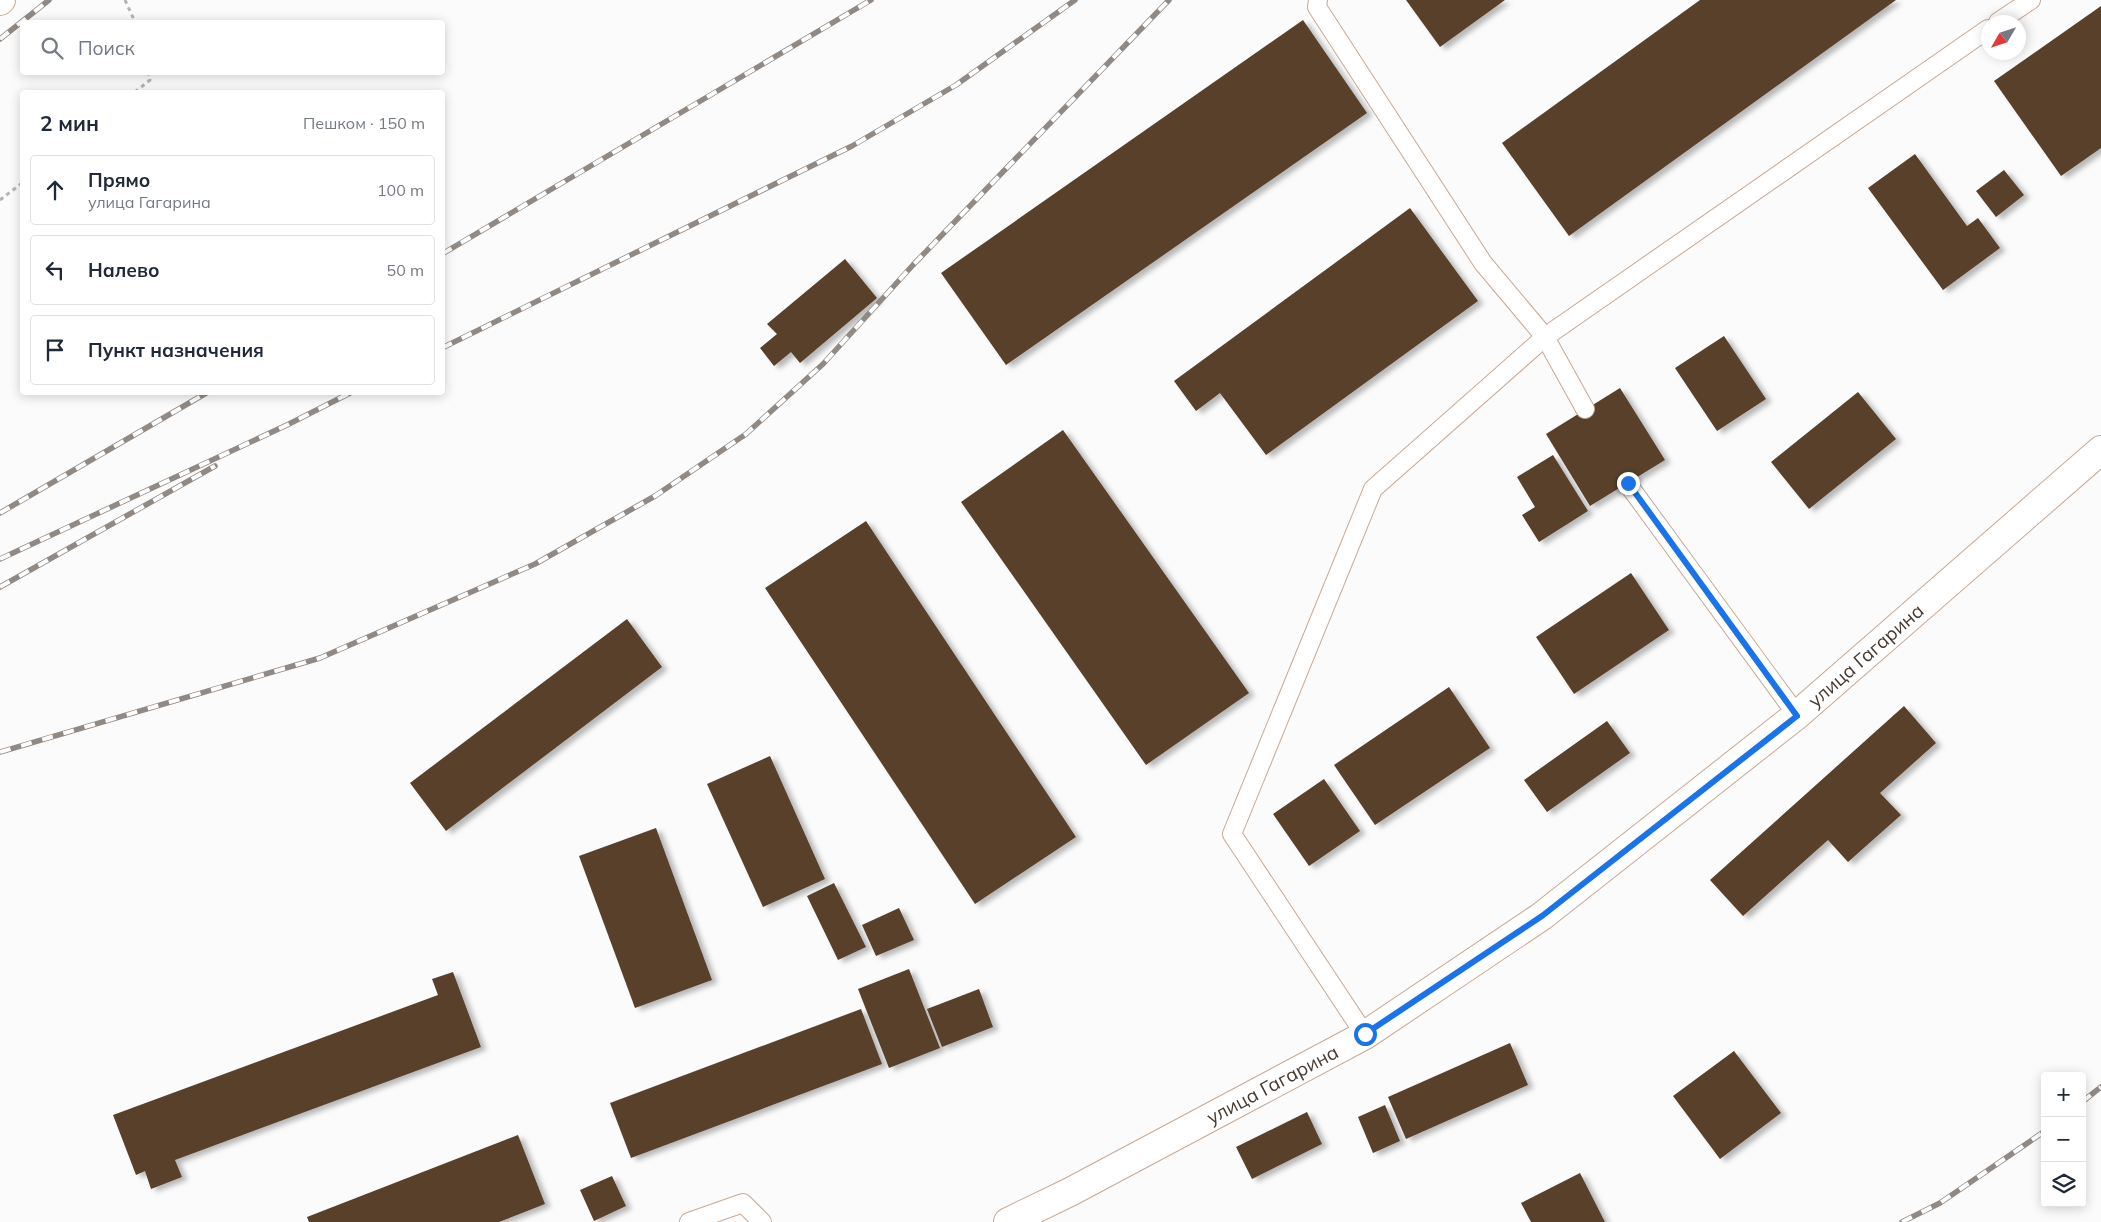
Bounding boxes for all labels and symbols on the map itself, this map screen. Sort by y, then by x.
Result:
north arrow [1981,15,2026,60]
route end [1617,472,1640,495]
street label: улица Гагарина [1803,598,1928,712]
route start [1354,1023,1377,1046]
street label: улица Гагарина [1202,1039,1342,1129]

